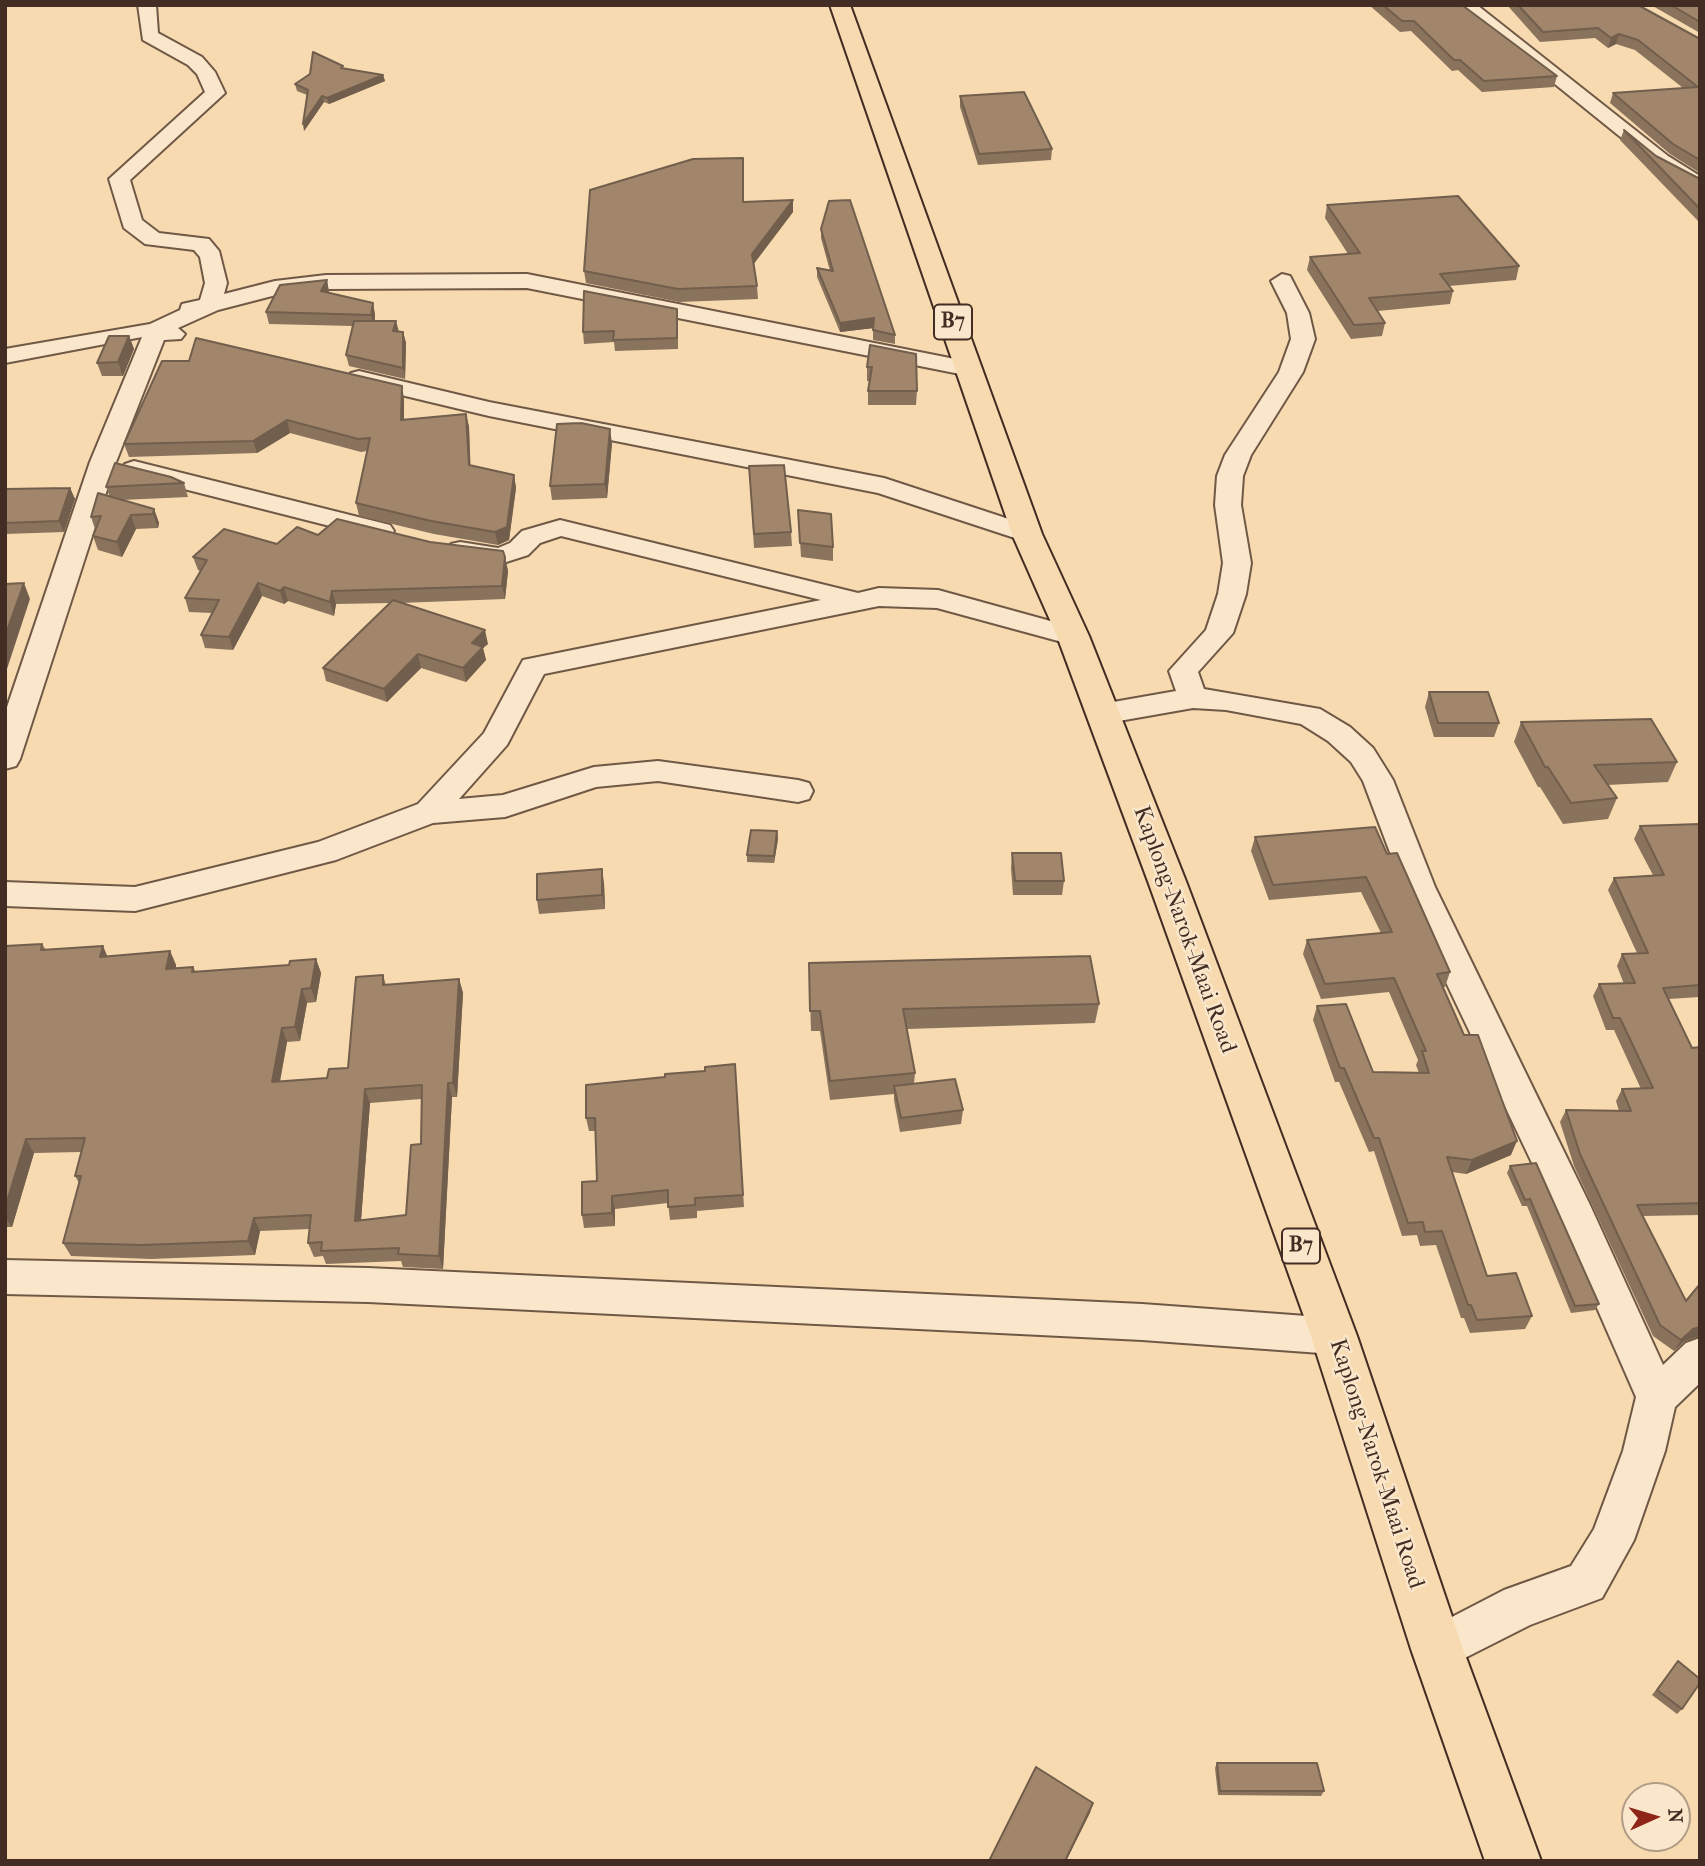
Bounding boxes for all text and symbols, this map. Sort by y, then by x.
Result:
road number: B7 [934,304,972,340]
street label: Kaplong-Narok-Maai Road [1126,803,1242,1057]
road number: B7 [1282,1228,1320,1264]
street label: Kaplong-Narok-Maai Road [1323,1336,1429,1592]
north arrow [1621,1782,1691,1852]
text: N [1663,1808,1686,1824]

